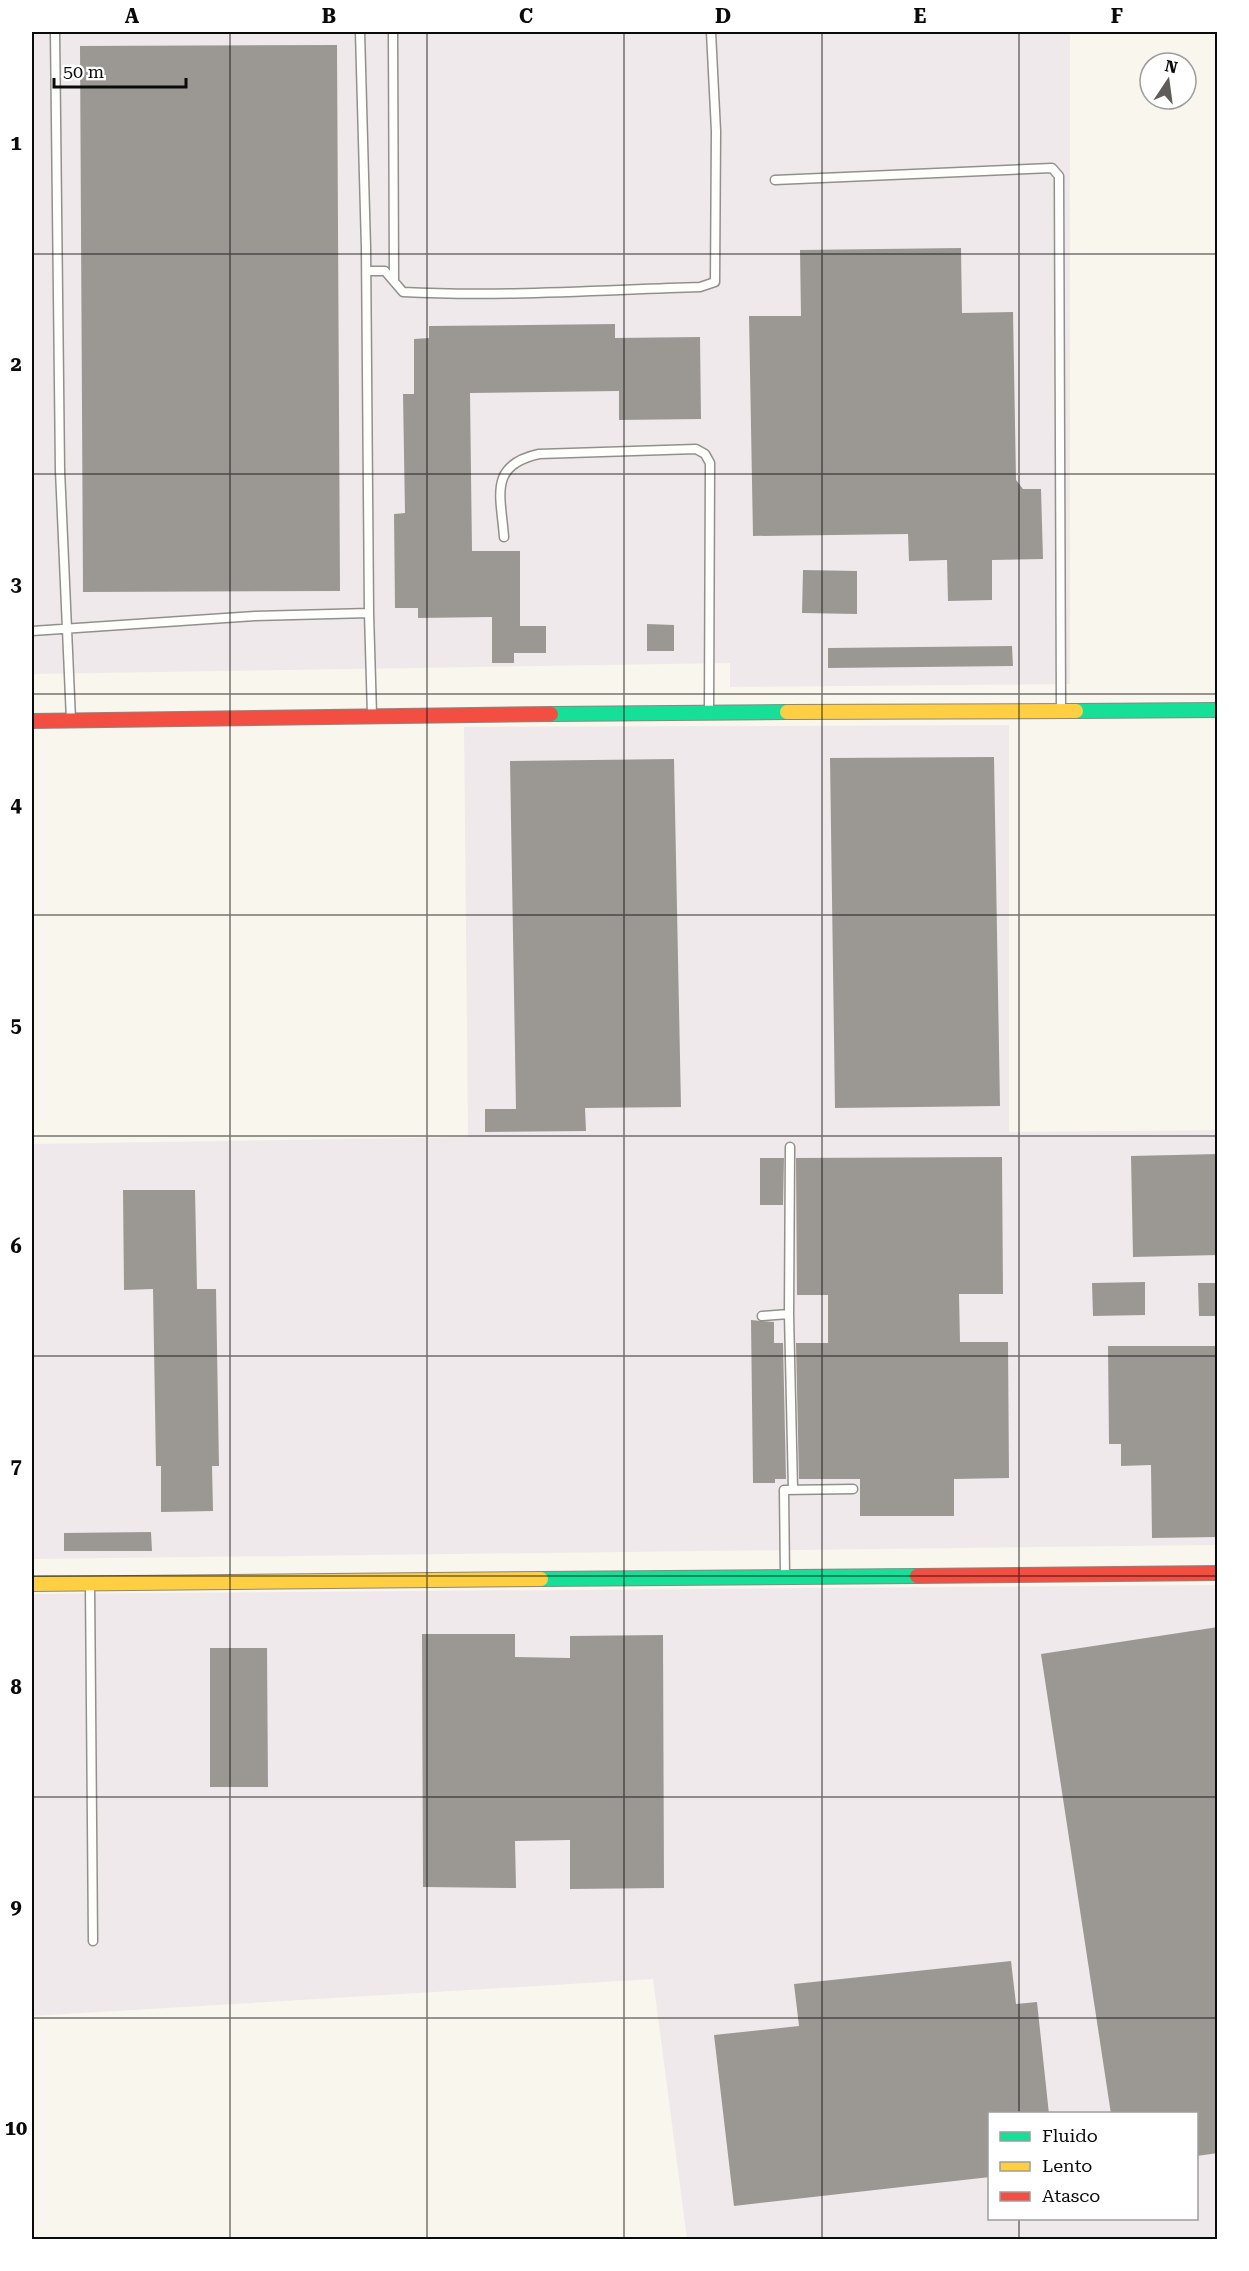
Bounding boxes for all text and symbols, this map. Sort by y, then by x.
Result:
text: A [125,4,140,28]
text: B [322,4,336,28]
text: C [519,4,533,28]
text: D [715,4,731,28]
text: E [914,4,927,28]
text: F [1111,4,1123,28]
scale bar [54,51,186,89]
north arrow [1138,51,1198,111]
text: N [1163,56,1179,78]
text: 50 m [63,61,104,82]
text: 1 [10,131,22,155]
text: 2 [10,352,22,376]
text: 3 [10,572,22,596]
text: 4 [10,793,22,817]
text: 5 [10,1013,22,1037]
text: 6 [10,1234,22,1258]
text: 7 [10,1454,22,1478]
text: 8 [10,1675,22,1699]
text: 9 [10,1895,22,1919]
legend [988,2112,1198,2220]
text: 10 [5,2116,27,2140]
text: Fluido [1042,2125,1098,2146]
text: Lento [1042,2155,1092,2176]
text: Atasco [1042,2185,1100,2206]

